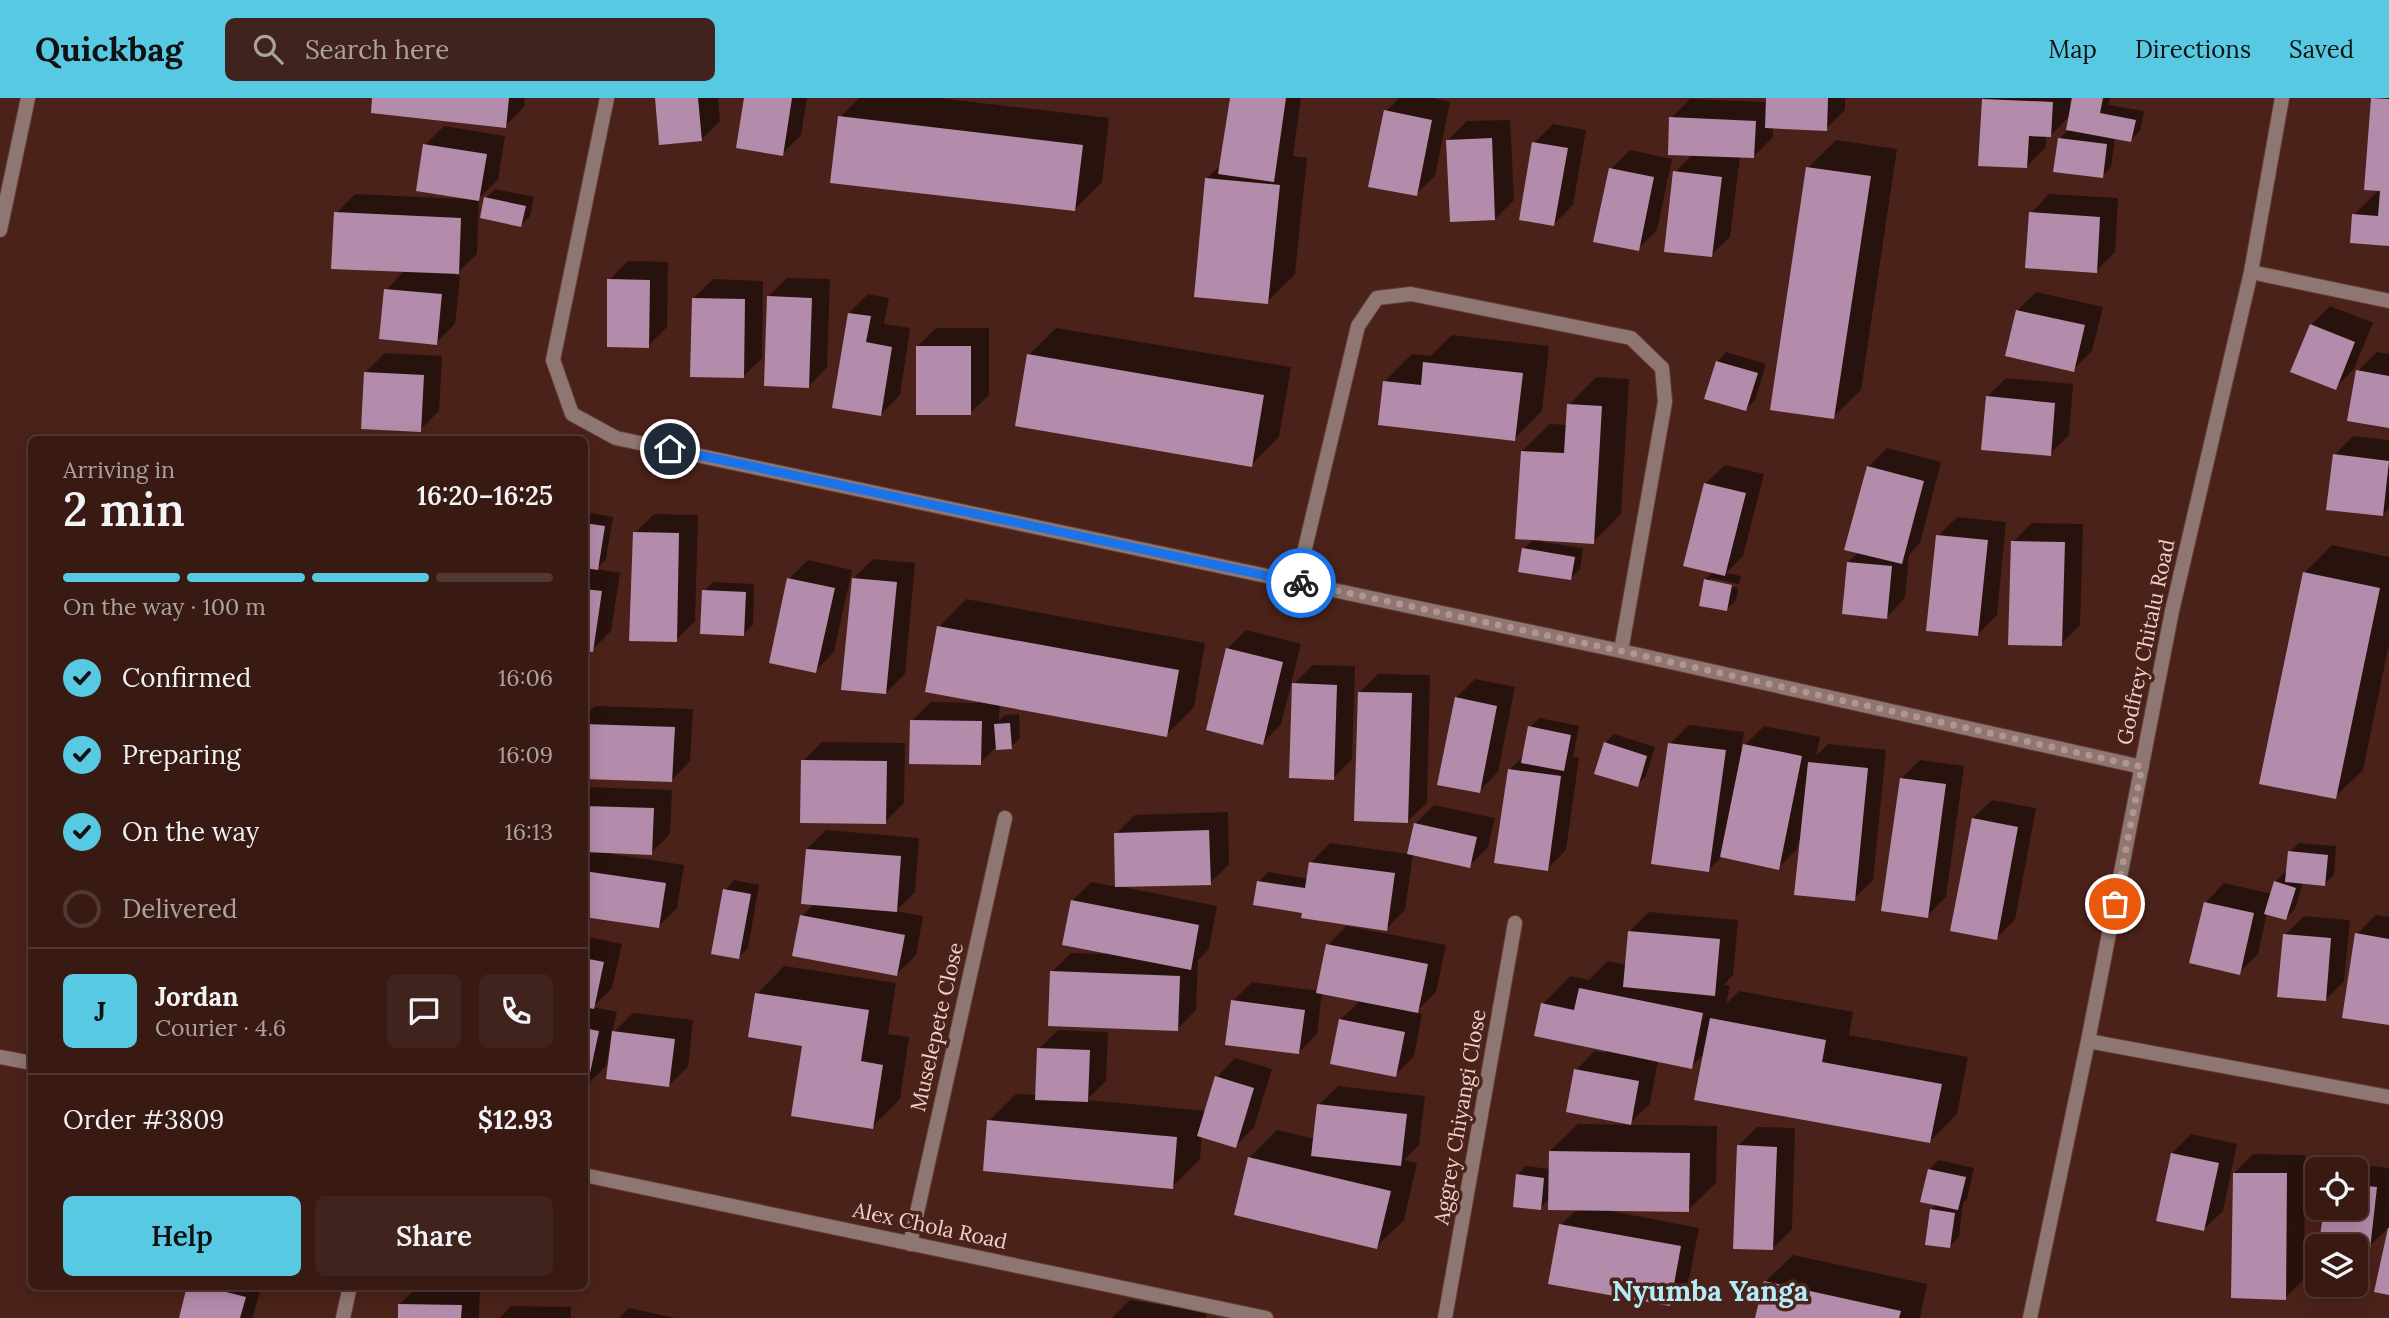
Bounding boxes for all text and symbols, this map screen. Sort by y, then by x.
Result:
search box [225,18,715,81]
text: Quickbag [35,28,183,70]
icon: search [249,30,287,68]
text: Search here [305,33,449,66]
text: Map [2048,34,2097,65]
text: Directions [2135,34,2251,65]
text: Saved [2289,34,2354,65]
pin [640,419,700,479]
icon: home [651,430,689,468]
text: Arriving in [63,455,175,484]
text: 16:20–16:25 [417,479,553,512]
text: 2 min [63,480,185,539]
street label: Godfrey Chitalu Road [2111,537,2181,747]
courier [1266,548,1336,618]
icon: bike [1282,564,1320,602]
text: On the way · 100 m [63,592,266,621]
icon: check [63,659,101,697]
text: Confirmed [122,661,251,694]
text: 16:06 [498,663,553,692]
icon: check [63,736,101,774]
text: Preparing [122,738,241,771]
text: 16:09 [498,740,553,769]
icon: check [63,813,101,851]
text: On the way [122,815,259,848]
text: 16:13 [504,817,553,846]
pin [2085,874,2145,934]
icon: bag [2096,885,2134,923]
text: Delivered [122,892,238,925]
street label: Muselepete Close [904,940,969,1114]
button: chat [387,974,461,1048]
button: phone [479,974,553,1048]
text: Jordan [155,980,239,1013]
text: J [94,995,106,1028]
street label: Aggrey Chiyangi Close [1427,1007,1492,1228]
text: Courier · 4.6 [155,1013,286,1042]
text: Order #3809 [63,1103,224,1136]
text: $12.93 [478,1103,553,1136]
map controls [2305,1157,2368,1297]
button: locate [2305,1157,2368,1220]
button: Help [63,1196,301,1276]
button: Share [315,1196,553,1276]
street label: Alex Chola Road [849,1196,1010,1255]
button: layers [2305,1234,2368,1297]
district label: Nyumba Yanga [1612,1273,1809,1309]

